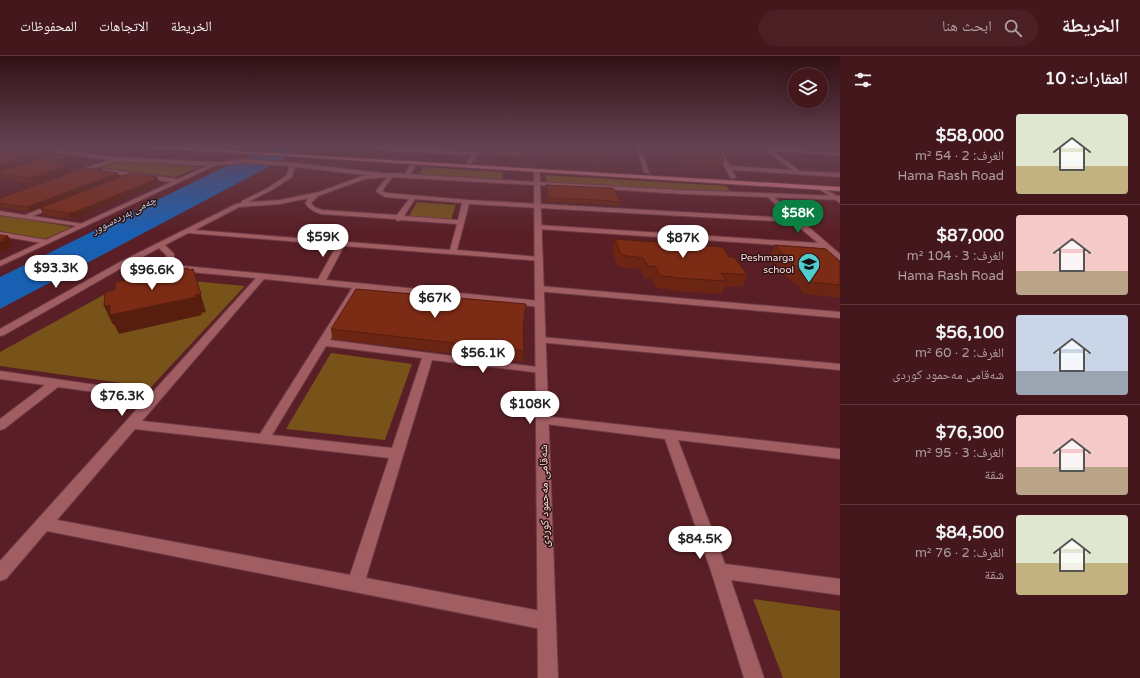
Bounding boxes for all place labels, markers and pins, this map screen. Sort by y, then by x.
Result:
pin: $58K [774,200,822,234]
pin: $59K [299,224,347,258]
pin: $87K [659,225,707,259]
school or university icon: Peshmarga school [796,251,822,284]
place label: Peshmarga school [740,252,794,276]
pin: $93.3K [23,255,89,289]
pin: $96.6K [119,257,185,291]
pin: $67K [411,285,459,319]
pin: $56.1K [450,340,516,374]
pin: $76.3K [89,383,155,417]
pin: $108K [502,391,558,425]
pin: $84.5K [667,526,733,560]

